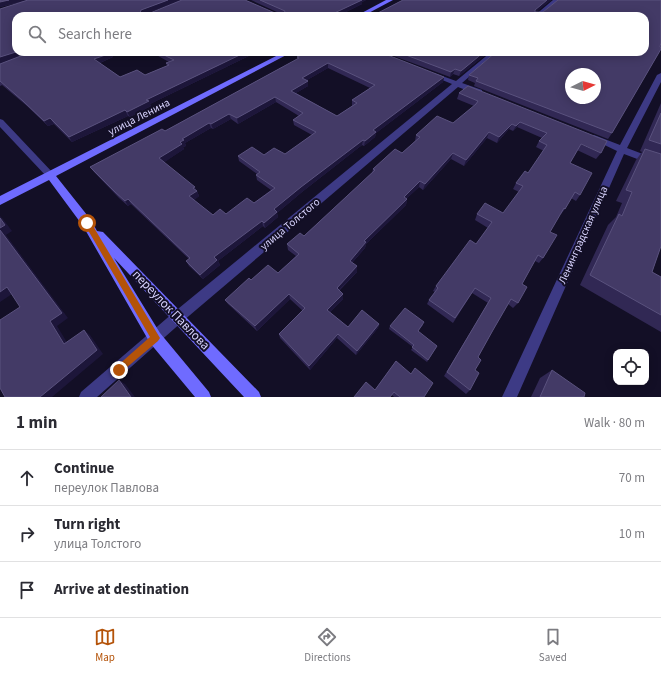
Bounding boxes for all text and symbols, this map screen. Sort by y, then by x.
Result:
search box [12,12,649,56]
icon: search [26,23,48,45]
text: Search here [58,24,132,45]
north arrow [565,68,601,104]
street label: улица Ленина [106,95,172,139]
street label: Ленинградская улица [555,184,611,286]
street label: улица Толстого [257,195,323,253]
route start [78,214,96,232]
street label: переулок Павлова [128,266,214,354]
map controls [613,349,649,385]
button: locate [613,349,649,385]
route end [110,361,128,379]
text: 1 min [16,411,57,435]
text: Walk · 80 m [584,414,645,432]
text: Continue [54,458,114,479]
icon: ahead [16,467,38,489]
text: 70 m [619,469,645,487]
text: переулок Павлова [54,479,159,497]
text: Turn right [54,514,120,535]
icon: right [16,523,38,545]
text: 10 m [619,525,645,543]
text: улица Толстого [54,535,141,553]
icon: arrive [16,579,38,601]
text: Arrive at destination [54,579,189,600]
tab: Map [94,626,116,665]
tab: Directions [304,626,351,665]
tab: Saved [539,626,567,665]

